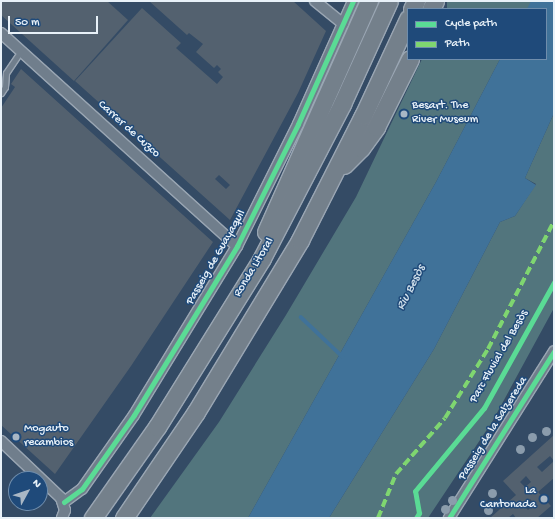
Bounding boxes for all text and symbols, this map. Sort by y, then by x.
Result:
scale bar [10,8,100,34]
legend [407,8,547,60]
text: 50 m [15,16,40,30]
text: Cycle path [445,17,497,31]
text: Path [445,37,470,51]
street label: Carrer de Cuzco [94,98,162,162]
place label: Besart. The River Museum [412,100,478,128]
marker: Besart. The River Museum [399,109,409,119]
street label: Passeig de Guayaquil [184,208,250,308]
street label: Ronda Litoral [232,236,278,300]
water label: Riu Besòs [394,263,430,313]
street label: Parc Fluvial del Besòs [468,308,532,406]
street label: Passeig de la Salzereda [456,375,532,483]
place label: Mogauto recambios [24,423,73,451]
marker: Mogauto recambios [11,432,21,442]
north arrow [8,471,48,511]
text: N [30,477,43,491]
place label: La Cantonada [480,485,536,513]
marker: La Cantonada [539,494,549,504]

